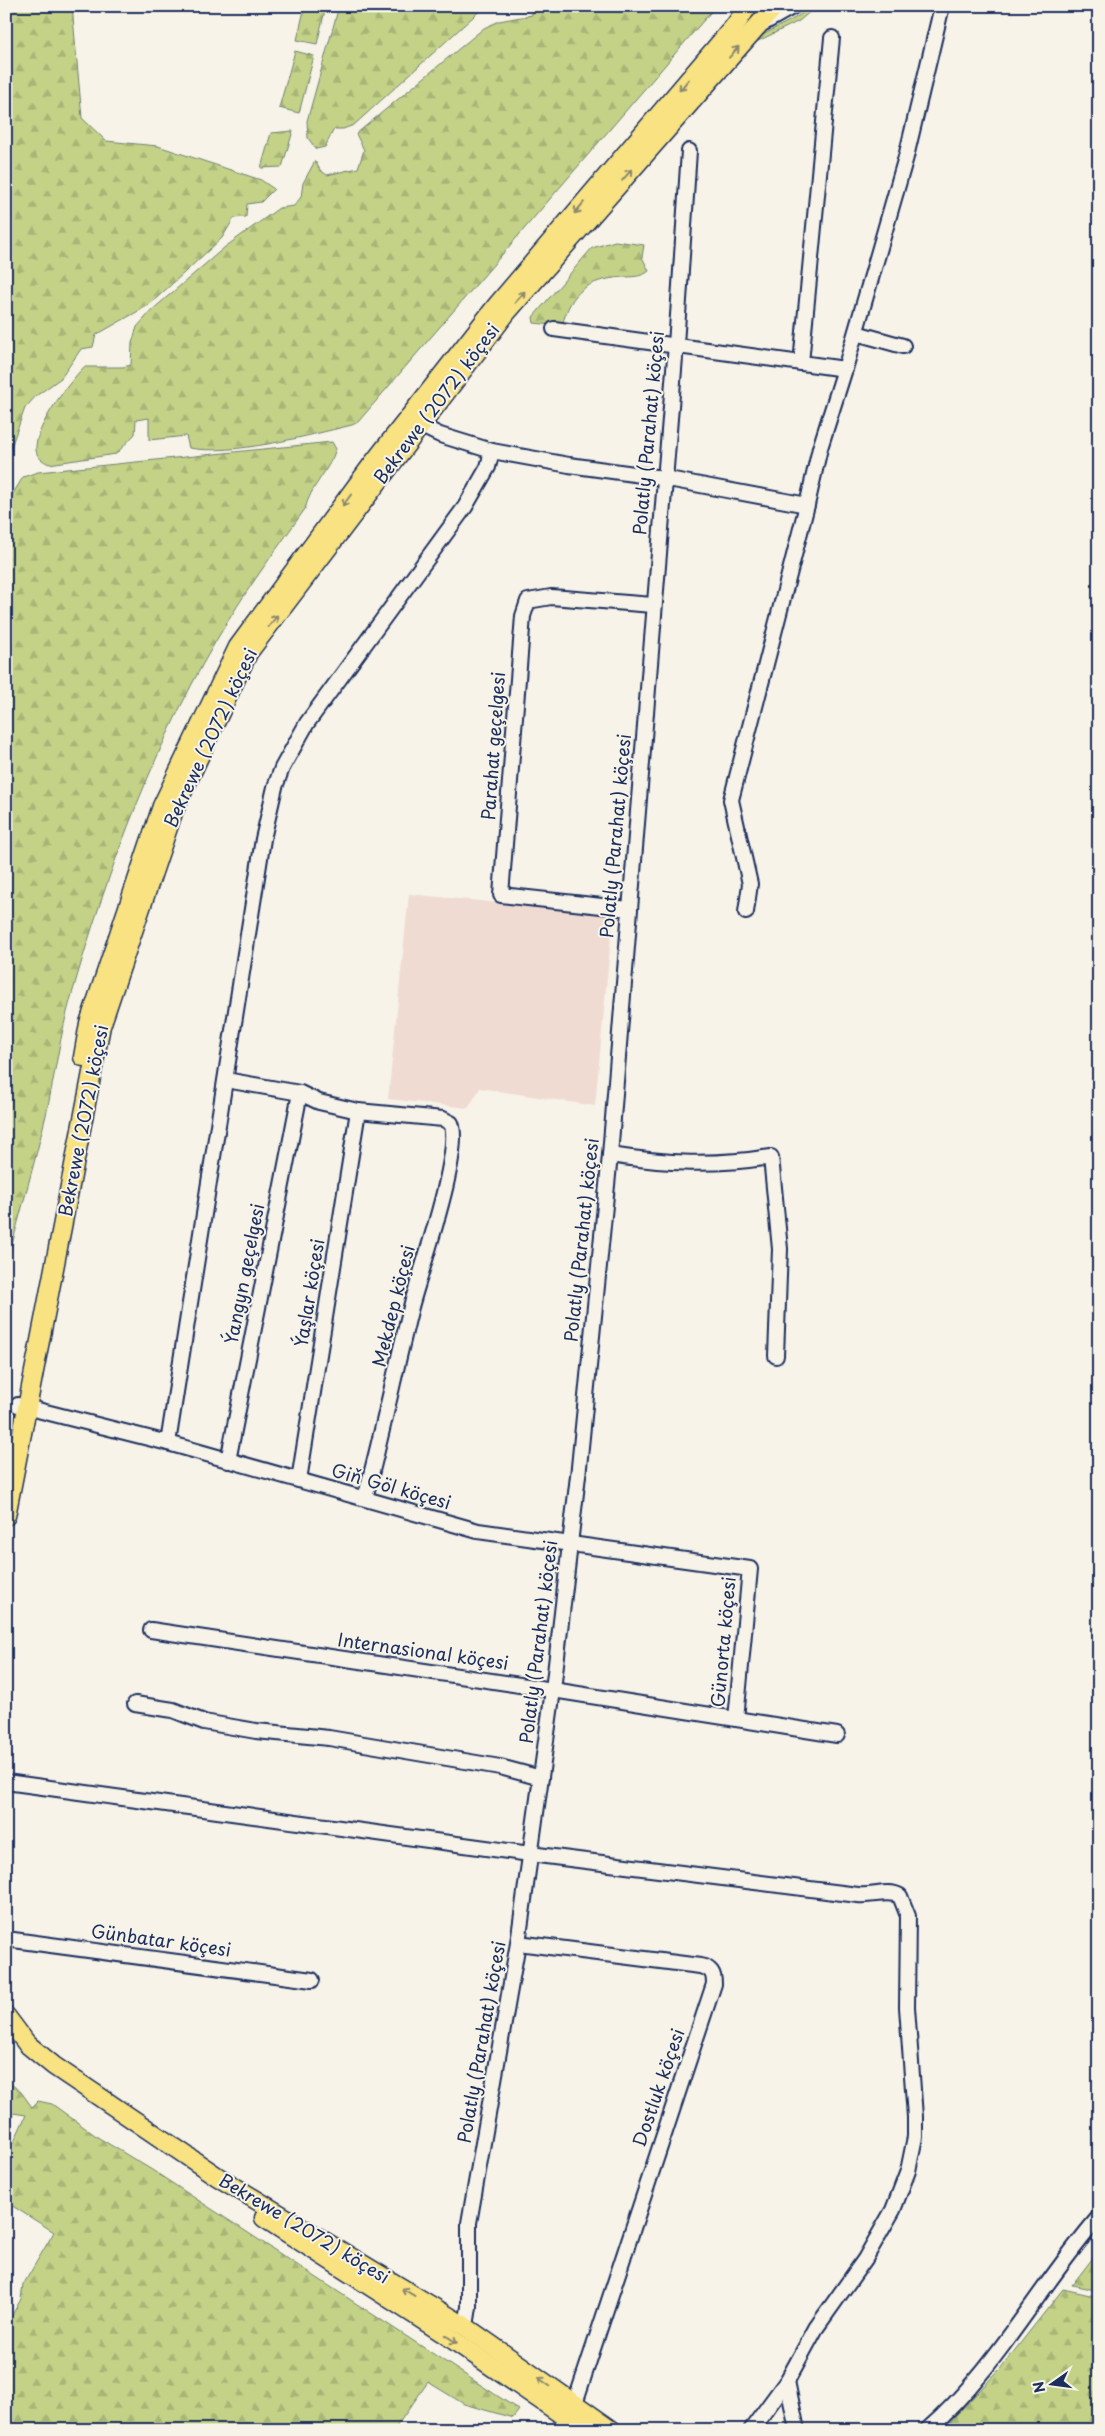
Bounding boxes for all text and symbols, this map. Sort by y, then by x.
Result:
one-way arrow [728,46,740,59]
one-way arrow [679,78,690,91]
one-way arrow [621,168,633,181]
one-way arrow [573,202,585,215]
one-way arrow [514,291,525,304]
street label: Bekrewe (2072) köçesi [366,317,505,489]
street label: Polatly (Parahat) köçesi [625,330,670,536]
one-way arrow [342,493,352,507]
one-way arrow [268,614,278,628]
street label: Bekrewe (2072) köçesi [156,643,263,831]
street label: Parahat geçelgesi [474,671,511,821]
street label: Polatly (Parahat) köçesi [592,733,637,939]
street label: Bekrewe (2072) köçesi [51,1022,114,1219]
street label: Polatly (Parahat) köçesi [556,1137,605,1343]
street label: Ýangyn geçelgesi [217,1201,270,1346]
street label: Ýaşlar köçesi [287,1237,330,1349]
street label: Mekdep köçesi [364,1242,421,1369]
street label: Giň Göl köçesi [329,1456,454,1515]
street label: Polatly (Parahat) köçesi [512,1539,563,1745]
street label: Günorta köçesi [703,1576,742,1708]
street label: Internasional köçesi [336,1625,510,1676]
street label: Günbatar köçesi [90,1916,233,1963]
street label: Polatly (Parahat) köçesi [449,1939,512,2145]
street label: Dostluk köçesi [625,2025,690,2150]
street label: Bekrewe (2072) köçesi [214,2166,395,2290]
one-way arrow [402,2286,416,2296]
one-way arrow [444,2334,458,2344]
north arrow [1028,2358,1078,2408]
one-way arrow [538,2376,551,2387]
text: N [1027,2379,1050,2395]

